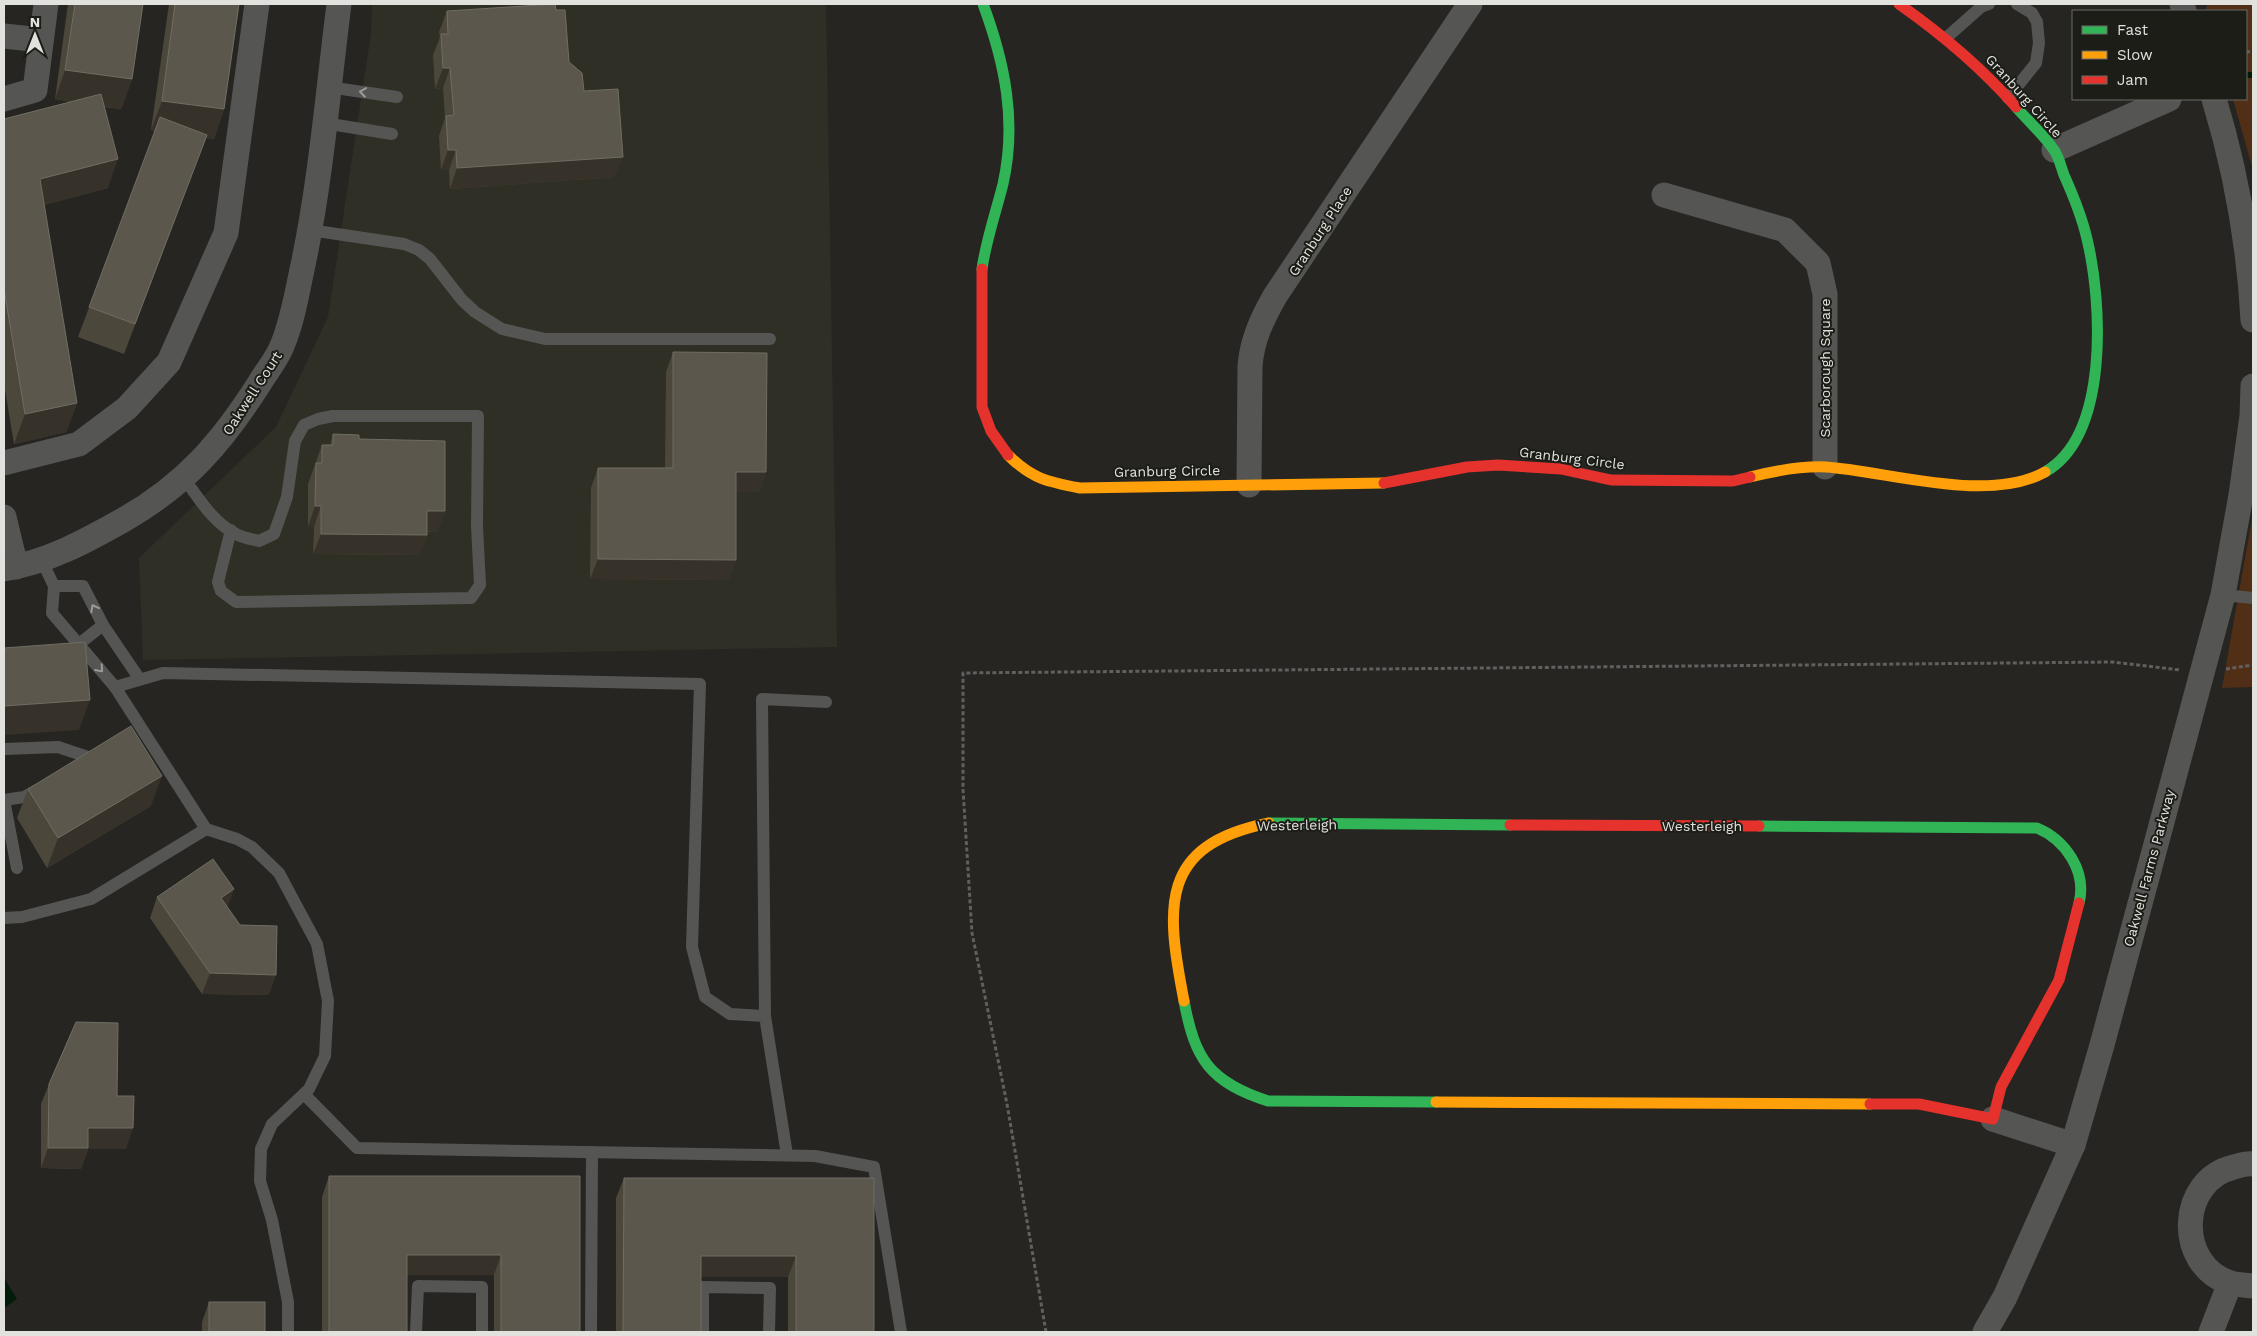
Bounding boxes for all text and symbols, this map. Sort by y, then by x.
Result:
north arrow [10,10,60,60]
legend [2072,10,2247,100]
text: N [30,14,40,30]
text: Fast [2117,21,2149,39]
text: Slow [2117,46,2153,64]
street label: Granburg Circle [1983,51,2065,141]
text: Jam [2117,71,2148,89]
one-way arrow [358,87,366,98]
street label: Granburg Place [1285,183,1355,279]
street label: Scarborough Square [1817,299,1833,437]
street label: Oakwell Court [219,348,285,438]
street label: Granburg Circle [1518,444,1626,472]
street label: Granburg Circle [1114,462,1220,480]
one-way arrow [90,604,100,613]
one-way arrow [94,664,103,673]
street label: Oakwell Farms Parkway [2120,787,2178,948]
street label: Westerleigh [1257,816,1337,834]
street label: Westerleigh [1662,818,1742,834]

